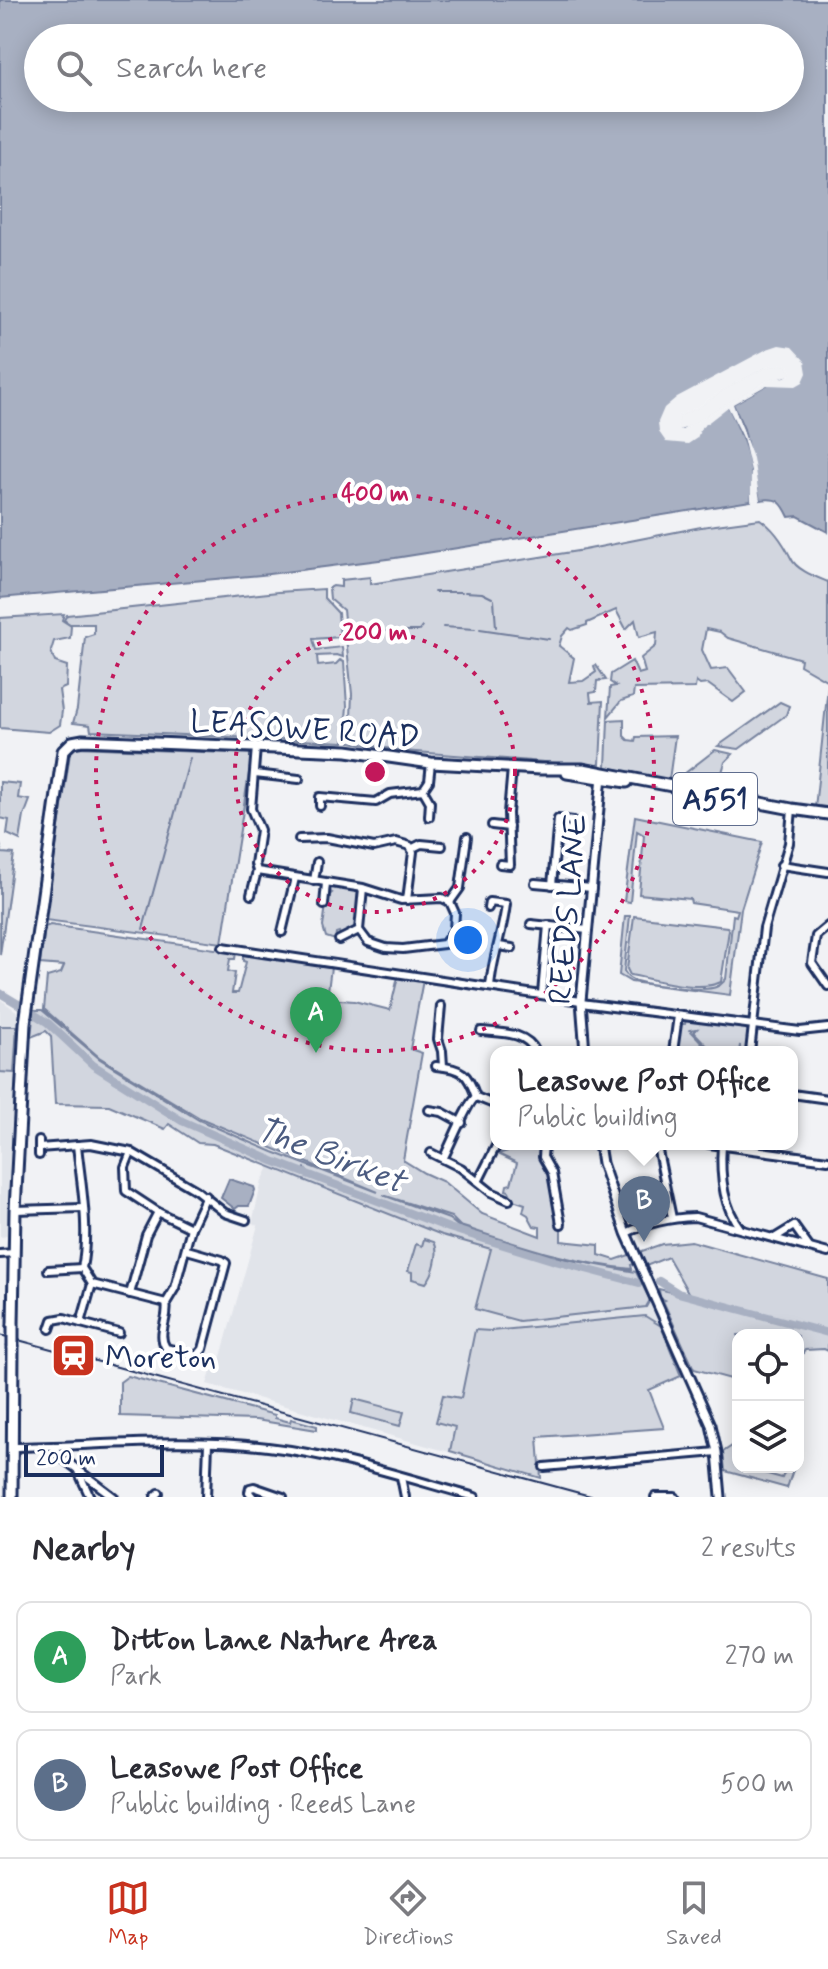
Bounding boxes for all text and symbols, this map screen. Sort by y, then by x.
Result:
search box [24,24,804,112]
icon: search [52,46,96,90]
text: Search here [116,49,267,88]
text: 400 m [341,479,409,510]
text: 200 m [342,618,408,649]
street label: LEASOWE ROAD [189,701,421,759]
centre of rings [361,758,389,786]
road number: A551 [673,773,757,825]
street label: REEDS LANE [540,812,598,1006]
your location [448,920,488,960]
pin: A [290,987,342,1053]
popup [490,1046,798,1150]
text: Leasowe Post Office [517,1062,771,1101]
text: Public building [517,1101,678,1135]
water label: The Birket [249,1107,415,1207]
pin: B [618,1176,670,1242]
map controls [732,1329,804,1473]
button: locate [732,1329,804,1401]
station icon: Moreton [50,1332,98,1380]
place label: Moreton [105,1337,216,1379]
button: layers [732,1401,804,1473]
scale bar [24,1441,164,1477]
text: 200 m [36,1445,96,1473]
text: Nearby [32,1527,136,1572]
text: 2 results [701,1532,796,1566]
text: Ditton Lane Nature Area [110,1621,438,1660]
text: A [51,1640,69,1674]
text: 270 m [725,1640,794,1674]
text: Park [110,1660,162,1694]
text: Leasowe Post Office [110,1749,363,1788]
text: B [52,1768,68,1802]
text: 500 m [720,1768,794,1802]
text: Public building · Reeds Lane [110,1788,416,1822]
tab: Map [106,1876,150,1952]
tab: Directions [363,1876,453,1952]
tab: Saved [666,1876,722,1952]

